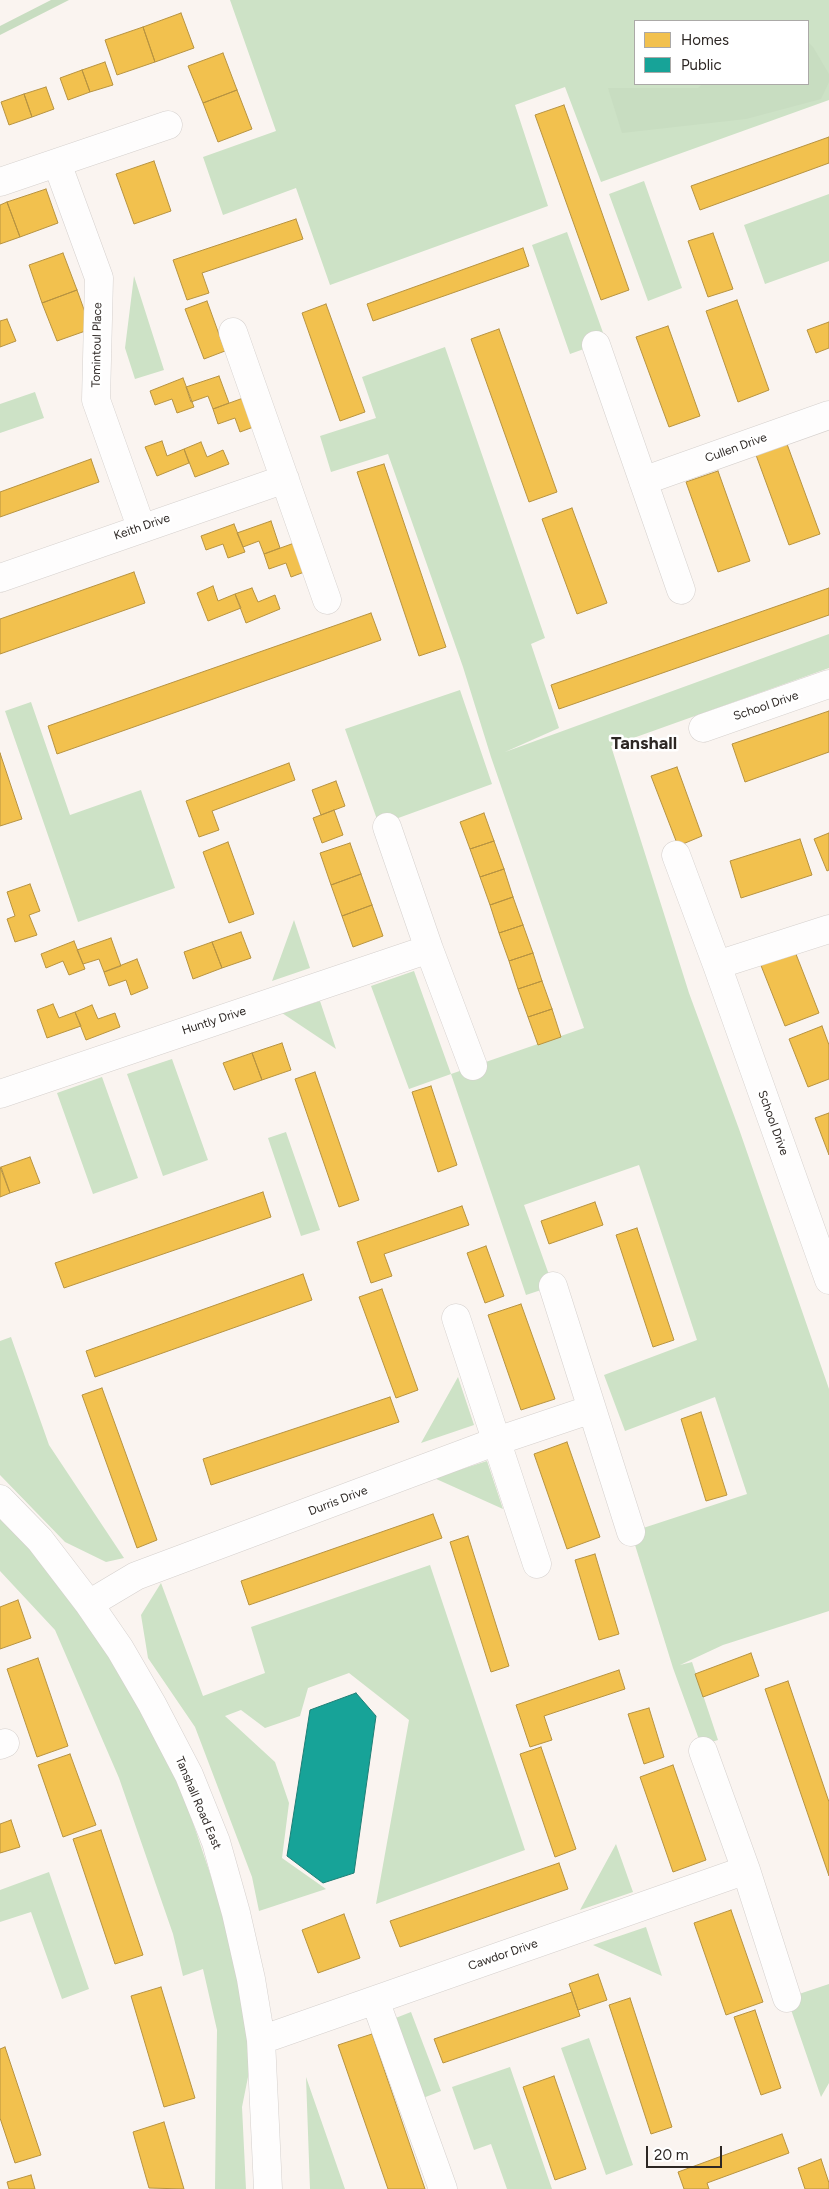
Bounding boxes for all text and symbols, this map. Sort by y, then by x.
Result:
legend [634,20,809,85]
text: Homes [681,31,729,49]
text: Public [681,56,722,74]
street label: Tomintoul Place [89,302,105,388]
street label: Cullen Drive [703,430,769,466]
street label: Keith Drive [112,511,172,543]
street label: School Drive [732,688,800,724]
district label: Tanshall [611,733,677,755]
street label: Huntly Drive [180,1004,248,1038]
street label: School Drive [755,1089,791,1157]
street label: Durris Drive [306,1483,370,1519]
street label: Tanshall Road East [172,1754,224,1852]
street label: Cawdor Drive [466,1936,540,1974]
scale bar [649,2136,725,2168]
text: 20 m [654,2146,688,2164]

